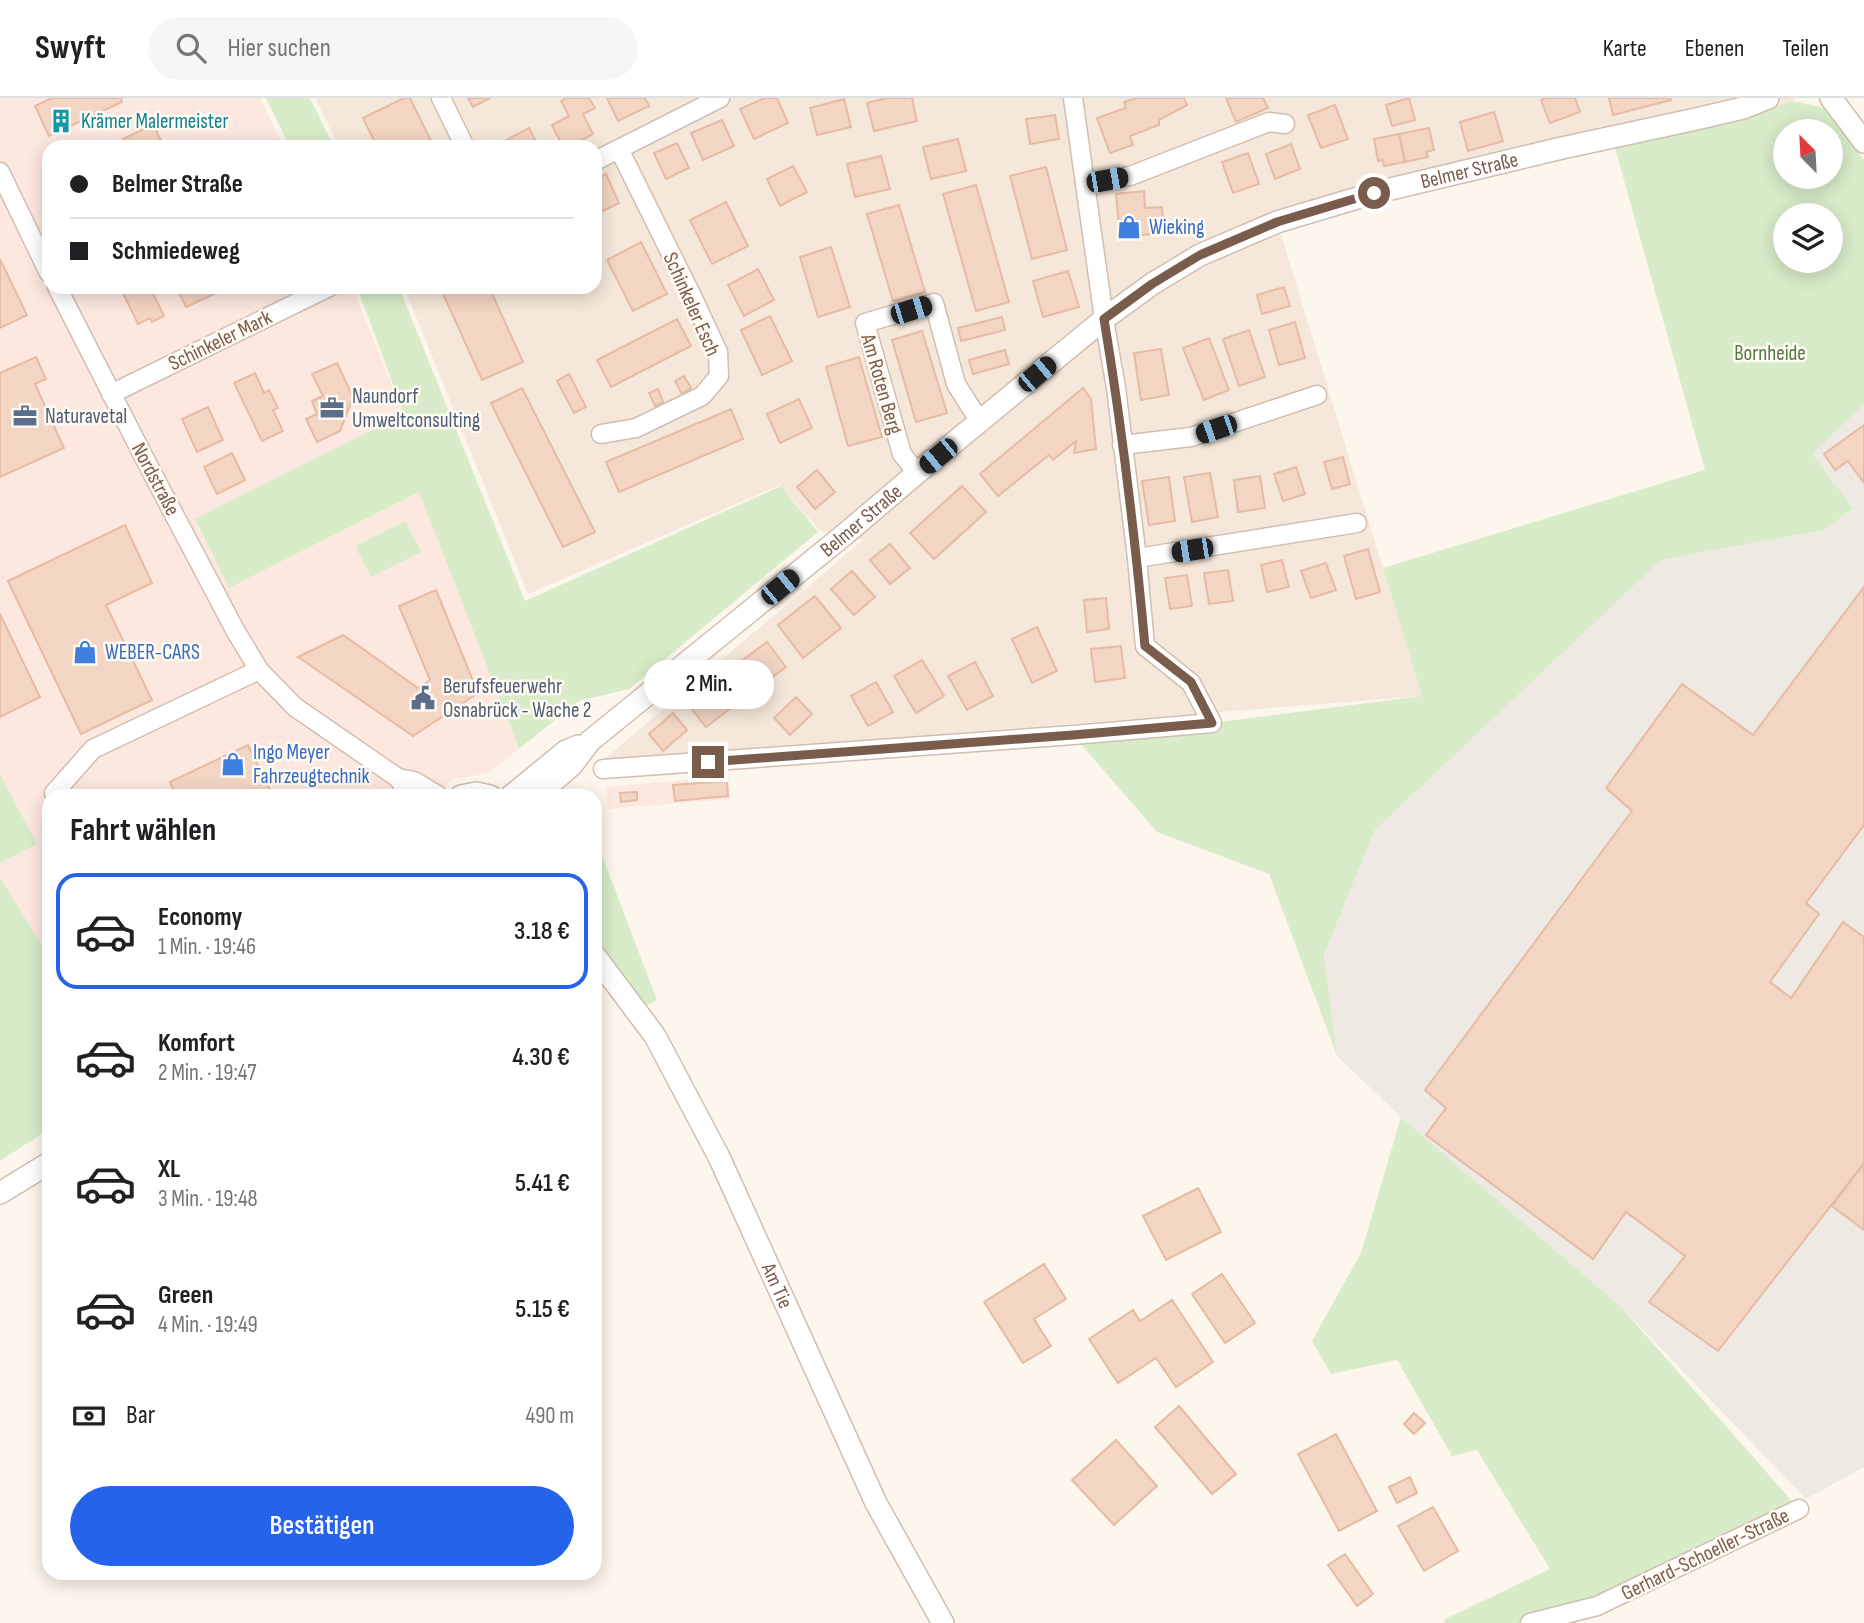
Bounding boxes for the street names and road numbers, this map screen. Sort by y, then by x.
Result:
street label: Belmer Straße [1418,147,1521,194]
street label: Schinkeler Esch [658,249,725,360]
street label: Schinkeler Mark [165,305,276,376]
street label: Am Roten Berg [855,330,908,437]
street label: Nordstraße [126,439,185,520]
street label: Belmer Straße [815,479,907,562]
street label: Am Tie [755,1258,798,1312]
street label: Gerhard-Schoeller-Straße [1617,1503,1793,1606]

